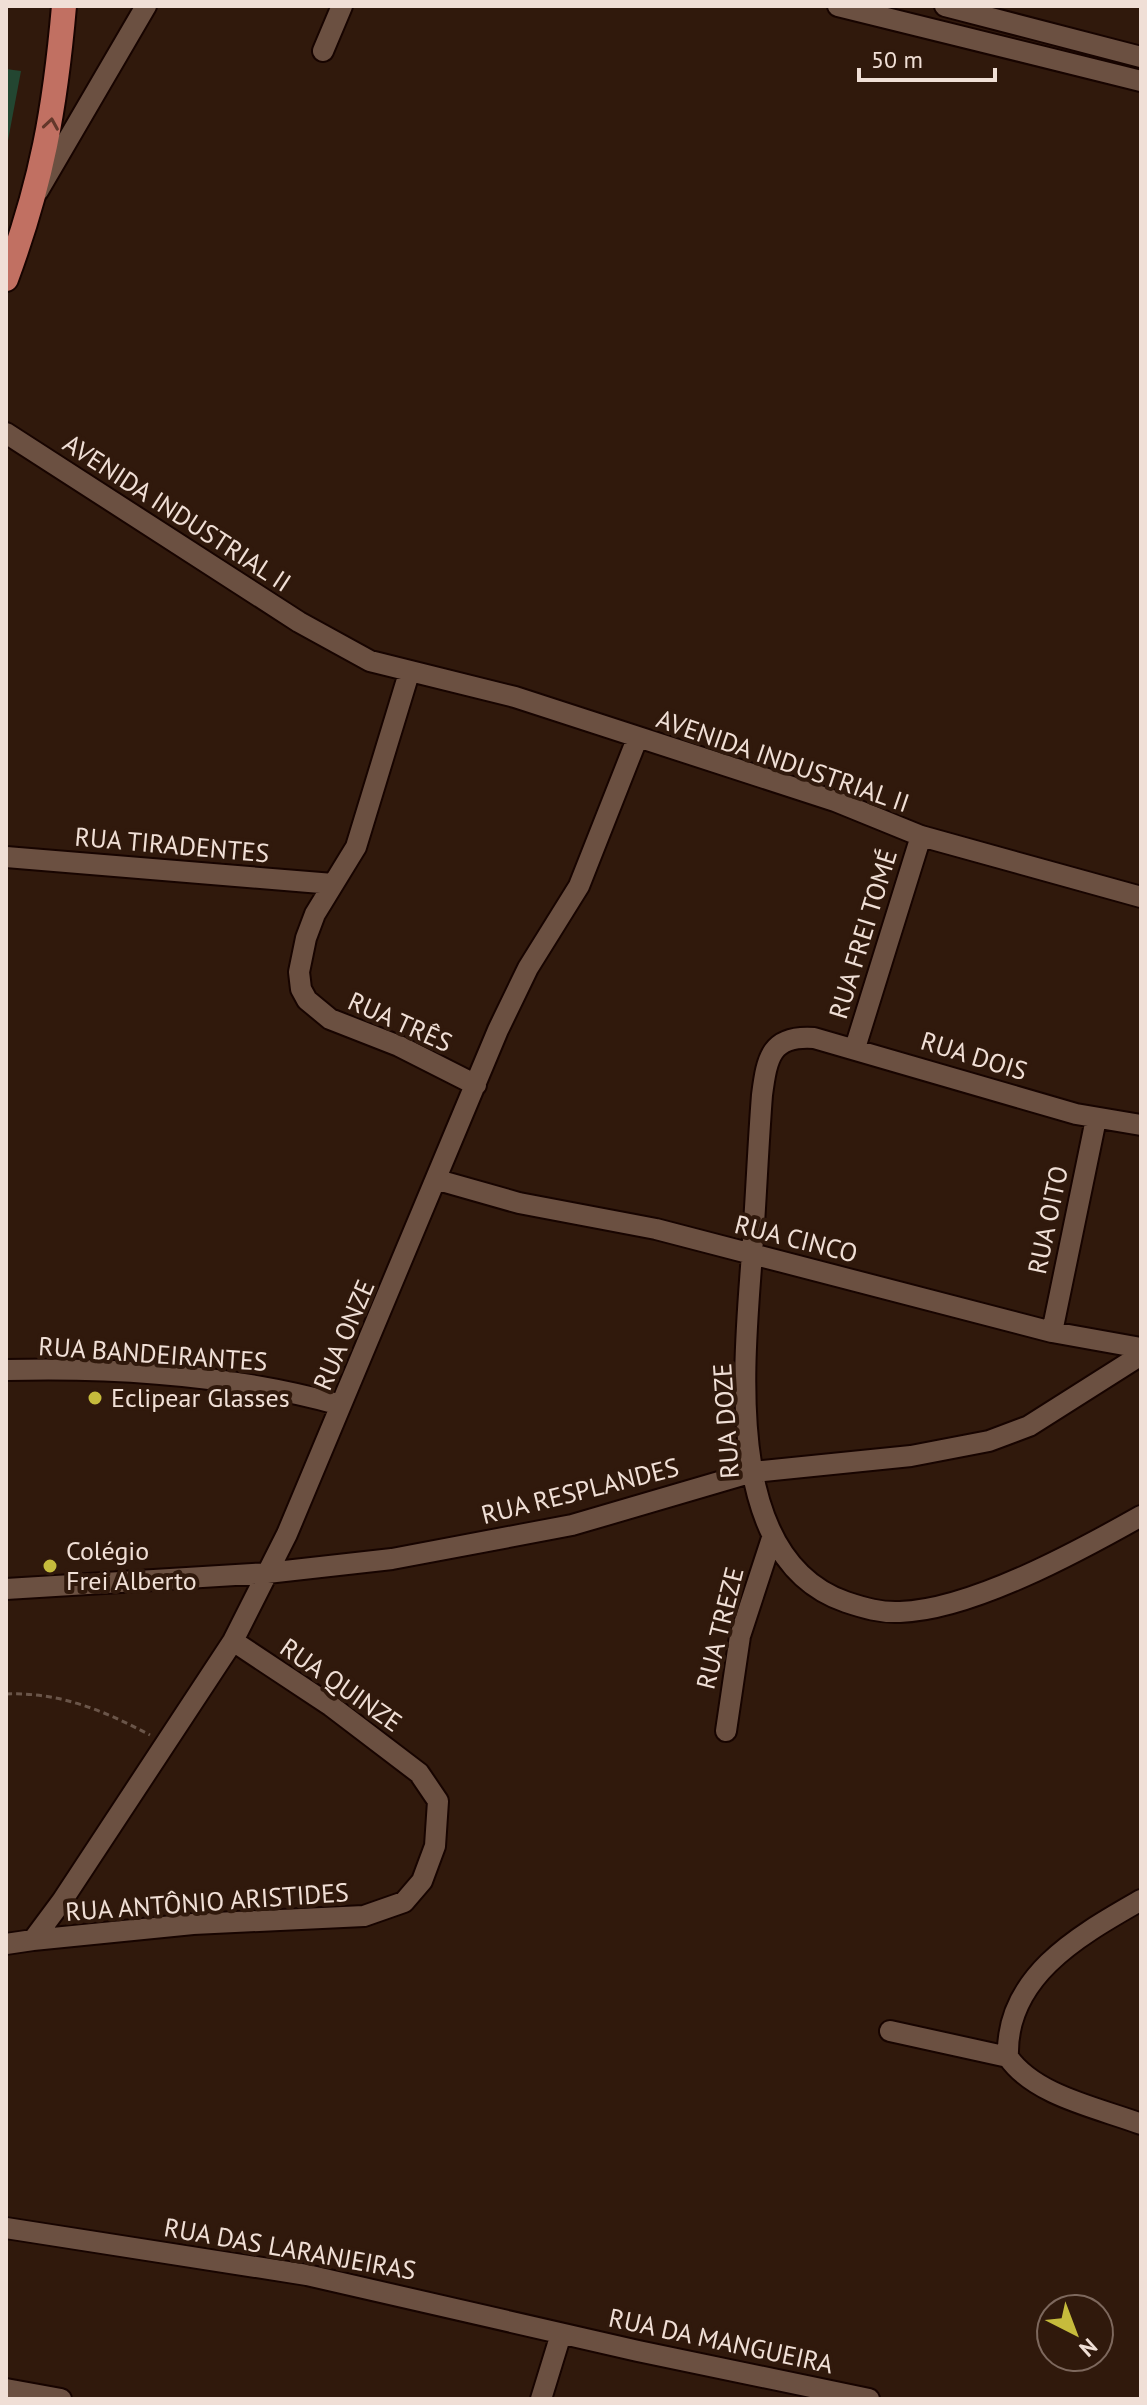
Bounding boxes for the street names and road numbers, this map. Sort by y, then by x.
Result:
street label: AVENIDA INDUSTRIAL II [57,427,297,599]
street label: AVENIDA INDUSTRIAL II [652,702,914,819]
street label: RUA TIRADENTES [73,820,271,869]
street label: RUA FREI TOMÉ [821,845,904,1023]
street label: RUA TRÊS [343,984,457,1059]
street label: RUA DOIS [917,1024,1031,1087]
street label: RUA OITO [1020,1163,1075,1277]
street label: RUA CINCO [731,1207,861,1270]
street label: RUA ONZE [306,1275,382,1395]
street label: RUA BANDEIRANTES [37,1329,269,1378]
street label: RUA DOZE [705,1362,746,1480]
street label: RUA RESPLANDES [478,1450,682,1531]
street label: RUA TREZE [688,1563,751,1692]
street label: RUA QUINZE [274,1631,409,1739]
street label: RUA ANTÔNIO ARISTIDES [64,1875,350,1928]
street label: RUA DAS LARANJEIRAS [162,2210,419,2287]
street label: RUA DA MANGUEIRA [606,2301,836,2380]

